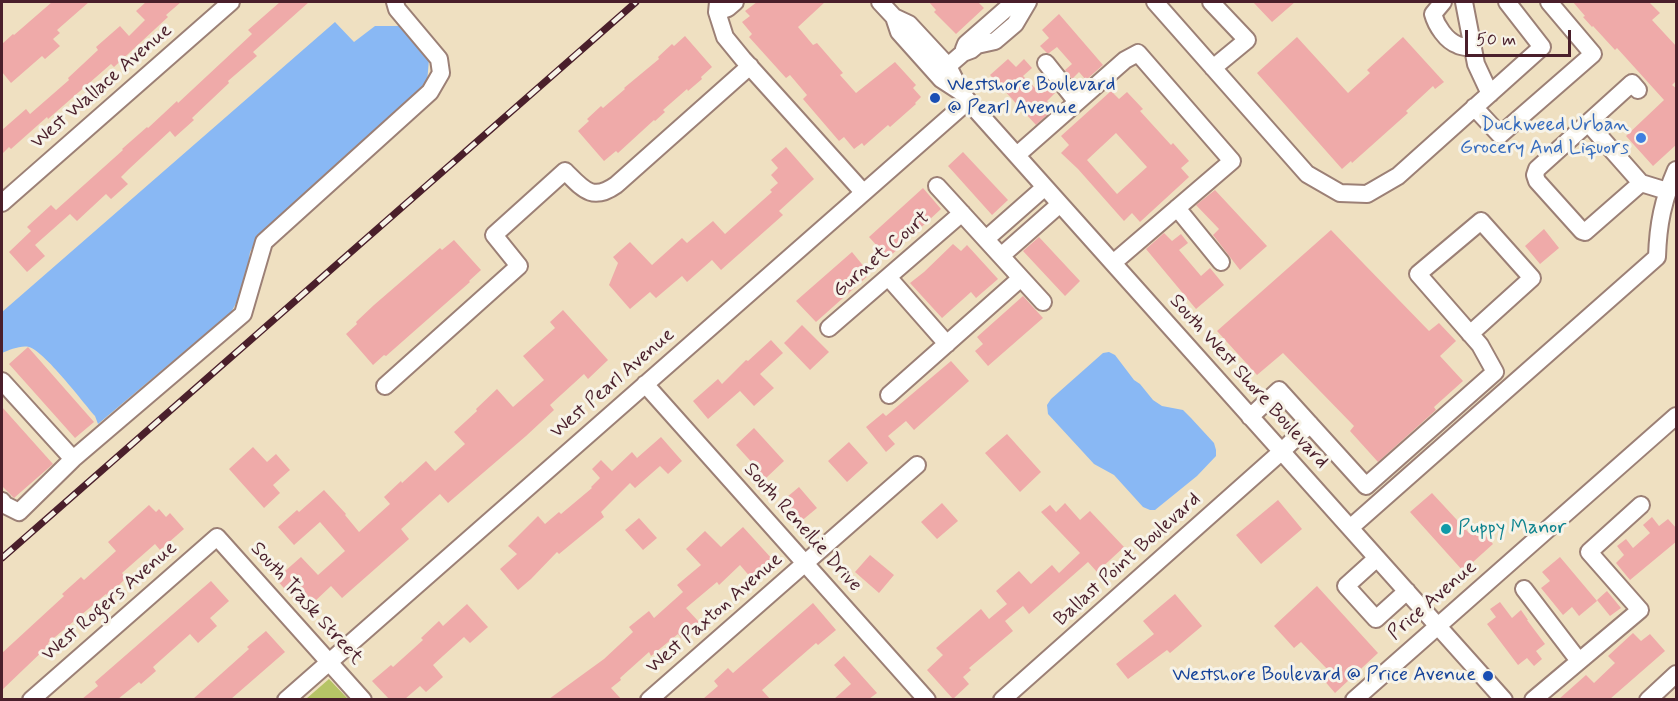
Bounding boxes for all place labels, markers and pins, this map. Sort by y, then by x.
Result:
place label: Westshore Boulevard @ Pearl Avenue [947,74,1116,121]
marker: Westshore Boulevard @ Pearl Avenue [928,91,942,105]
place label: Duckweed Urban Grocery And Liquors [1460,114,1629,161]
marker: Duckweed Urban Grocery And Liquors [1634,131,1648,145]
place label: Puppy Manor [1458,517,1566,541]
marker: Puppy Manor [1439,522,1453,536]
place label: Westshore Boulevard @ Price Avenue [1172,664,1476,688]
marker: Westshore Boulevard @ Price Avenue [1481,669,1495,683]

